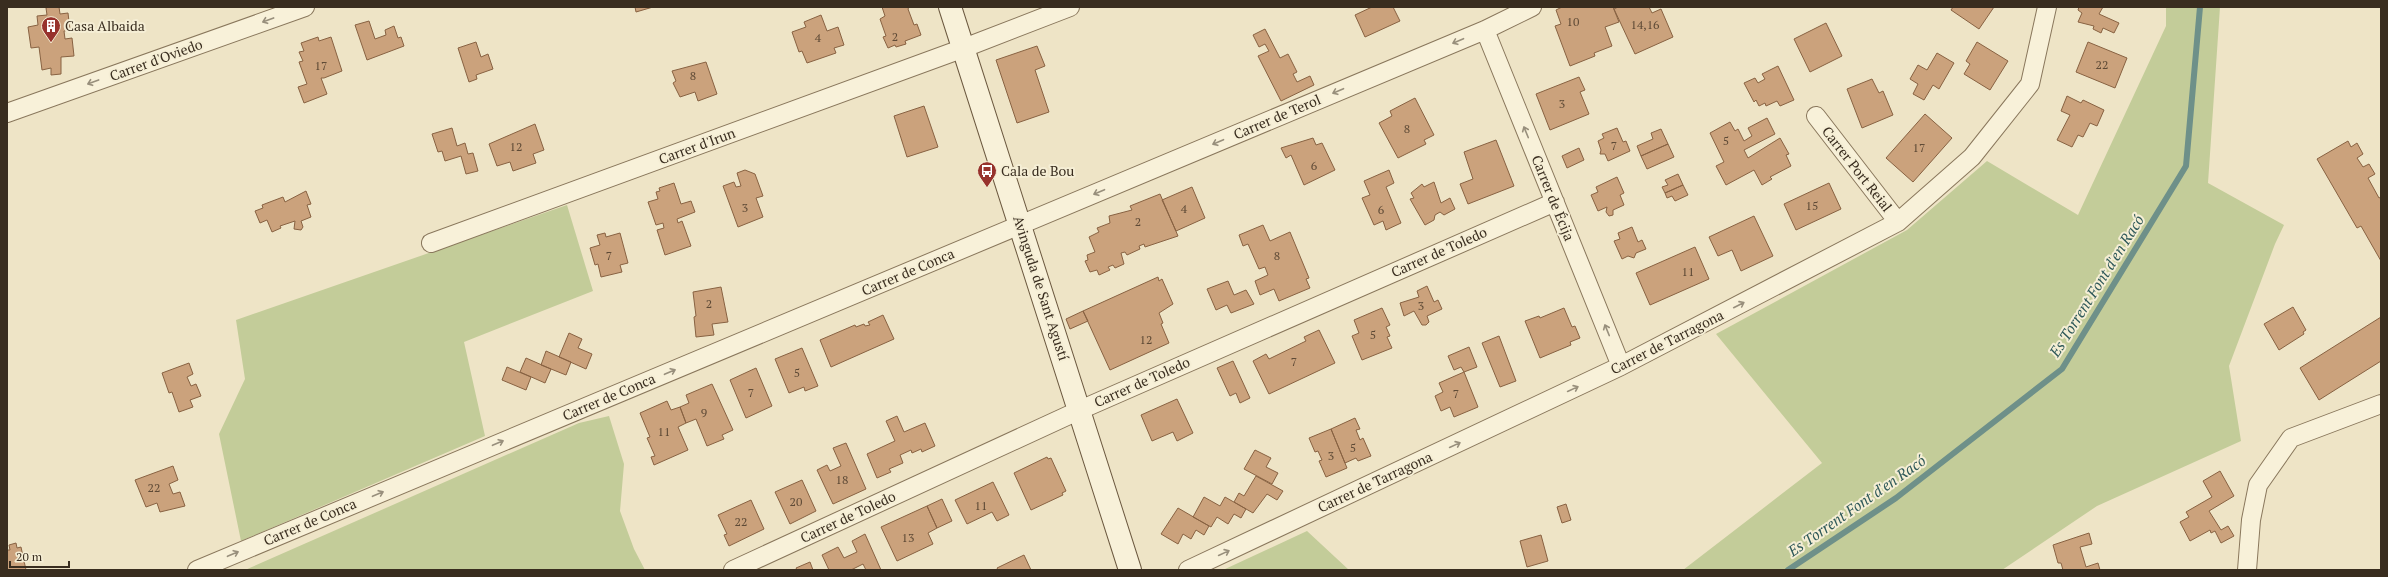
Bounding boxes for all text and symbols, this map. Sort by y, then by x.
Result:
house number: 10 [1567,14,1579,29]
building icon: Casa Albaida [40,15,62,43]
place label: Casa Albaida [65,16,145,35]
one-way arrow [262,17,275,24]
house number: 14,16 [1631,17,1660,32]
house number: 2 [892,29,898,44]
house number: 4 [815,30,822,45]
street label: Carrer d'Oviedo [107,34,205,85]
one-way arrow [1453,38,1465,45]
house number: 22 [2096,57,2108,72]
house number: 17 [315,58,327,73]
house number: 8 [690,68,696,83]
one-way arrow [88,79,100,87]
one-way arrow [1333,88,1345,96]
street label: Carrer de Terol [1230,90,1323,143]
house number: 3 [1559,96,1565,111]
house number: 8 [1404,121,1410,136]
street label: Carrer Port Reial [1818,122,1897,215]
street label: Carrer d'Irun [656,123,738,168]
one-way arrow [1522,126,1530,138]
house number: 5 [1723,133,1729,148]
one-way arrow [1213,138,1225,146]
house number: 7 [1611,138,1617,153]
house number: 12 [510,139,522,154]
house number: 17 [1913,140,1925,155]
street label: Carrer de Écija [1528,152,1579,244]
house number: 6 [1311,158,1318,173]
bus stop icon: Cala de Bou [976,160,998,188]
place label: Cala de Bou [1001,161,1074,180]
one-way arrow [1093,189,1105,196]
house number: 15 [1806,198,1818,213]
house number: 3 [742,200,748,215]
house number: 4 [1181,201,1188,216]
house number: 6 [1378,202,1385,217]
water label: Es Torrent Font d'en Racó [2044,210,2148,361]
street label: Avinguda de Sant Agustí [1009,213,1074,363]
house number: 2 [1135,214,1141,229]
street label: Carrer de Toledo [1388,222,1490,281]
street label: Carrer de Conca [858,243,957,300]
house number: 7 [606,248,612,263]
house number: 8 [1274,248,1280,263]
house number: 11 [1682,264,1694,279]
house number: 2 [706,296,712,311]
house number: 3 [1418,298,1424,313]
one-way arrow [1733,301,1745,308]
street label: Carrer de Tarragona [1607,305,1727,378]
one-way arrow [1603,325,1610,337]
house number: 5 [1370,327,1376,342]
house number: 12 [1140,332,1152,347]
street label: Carrer de Toledo [1091,352,1193,411]
house number: 7 [1291,354,1297,369]
house number: 5 [794,365,800,380]
one-way arrow [663,367,675,375]
street label: Carrer de Conca [559,368,658,425]
house number: 7 [748,385,754,400]
one-way arrow [1567,385,1579,392]
house number: 7 [1453,386,1459,401]
house number: 9 [701,405,707,420]
house number: 11 [658,424,670,439]
one-way arrow [492,439,504,447]
house number: 5 [1350,440,1356,455]
one-way arrow [1449,440,1461,448]
street label: Carrer de Tarragona [1314,447,1435,516]
house number: 3 [1328,448,1334,463]
water label: Es Torrent Font d'en Racó [1783,450,1930,561]
house number: 18 [836,472,848,487]
house number: 22 [148,480,160,495]
street label: Carrer de Toledo [797,486,899,547]
one-way arrow [372,489,384,497]
street label: Carrer de Conca [260,493,359,550]
house number: 20 [790,494,802,509]
house number: 11 [975,498,987,513]
house number: 22 [735,514,747,529]
house number: 13 [902,530,914,545]
scale bar [10,543,69,569]
text: 20 m [16,549,43,564]
one-way arrow [1217,549,1229,556]
one-way arrow [226,550,238,558]

